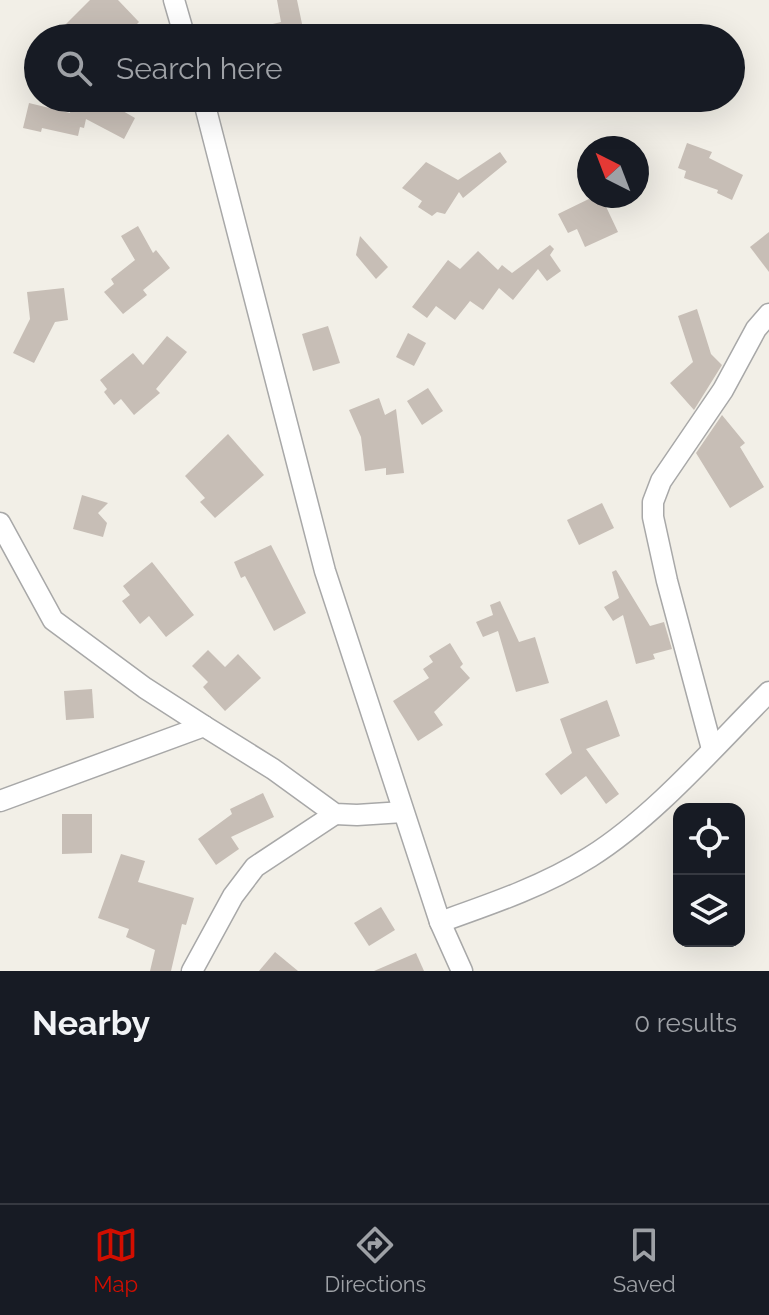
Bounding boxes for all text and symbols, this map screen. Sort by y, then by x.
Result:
search box [24,24,745,112]
icon: search [52,46,96,90]
text: Search here [116,51,283,86]
north arrow [577,136,649,208]
map controls [673,803,745,947]
button: locate [673,803,745,875]
button: layers [673,875,745,947]
text: Nearby [32,1003,150,1043]
text: 0 results [634,1008,737,1038]
tab: Map [93,1223,138,1297]
tab: Directions [325,1223,426,1297]
tab: Saved [613,1223,676,1297]

